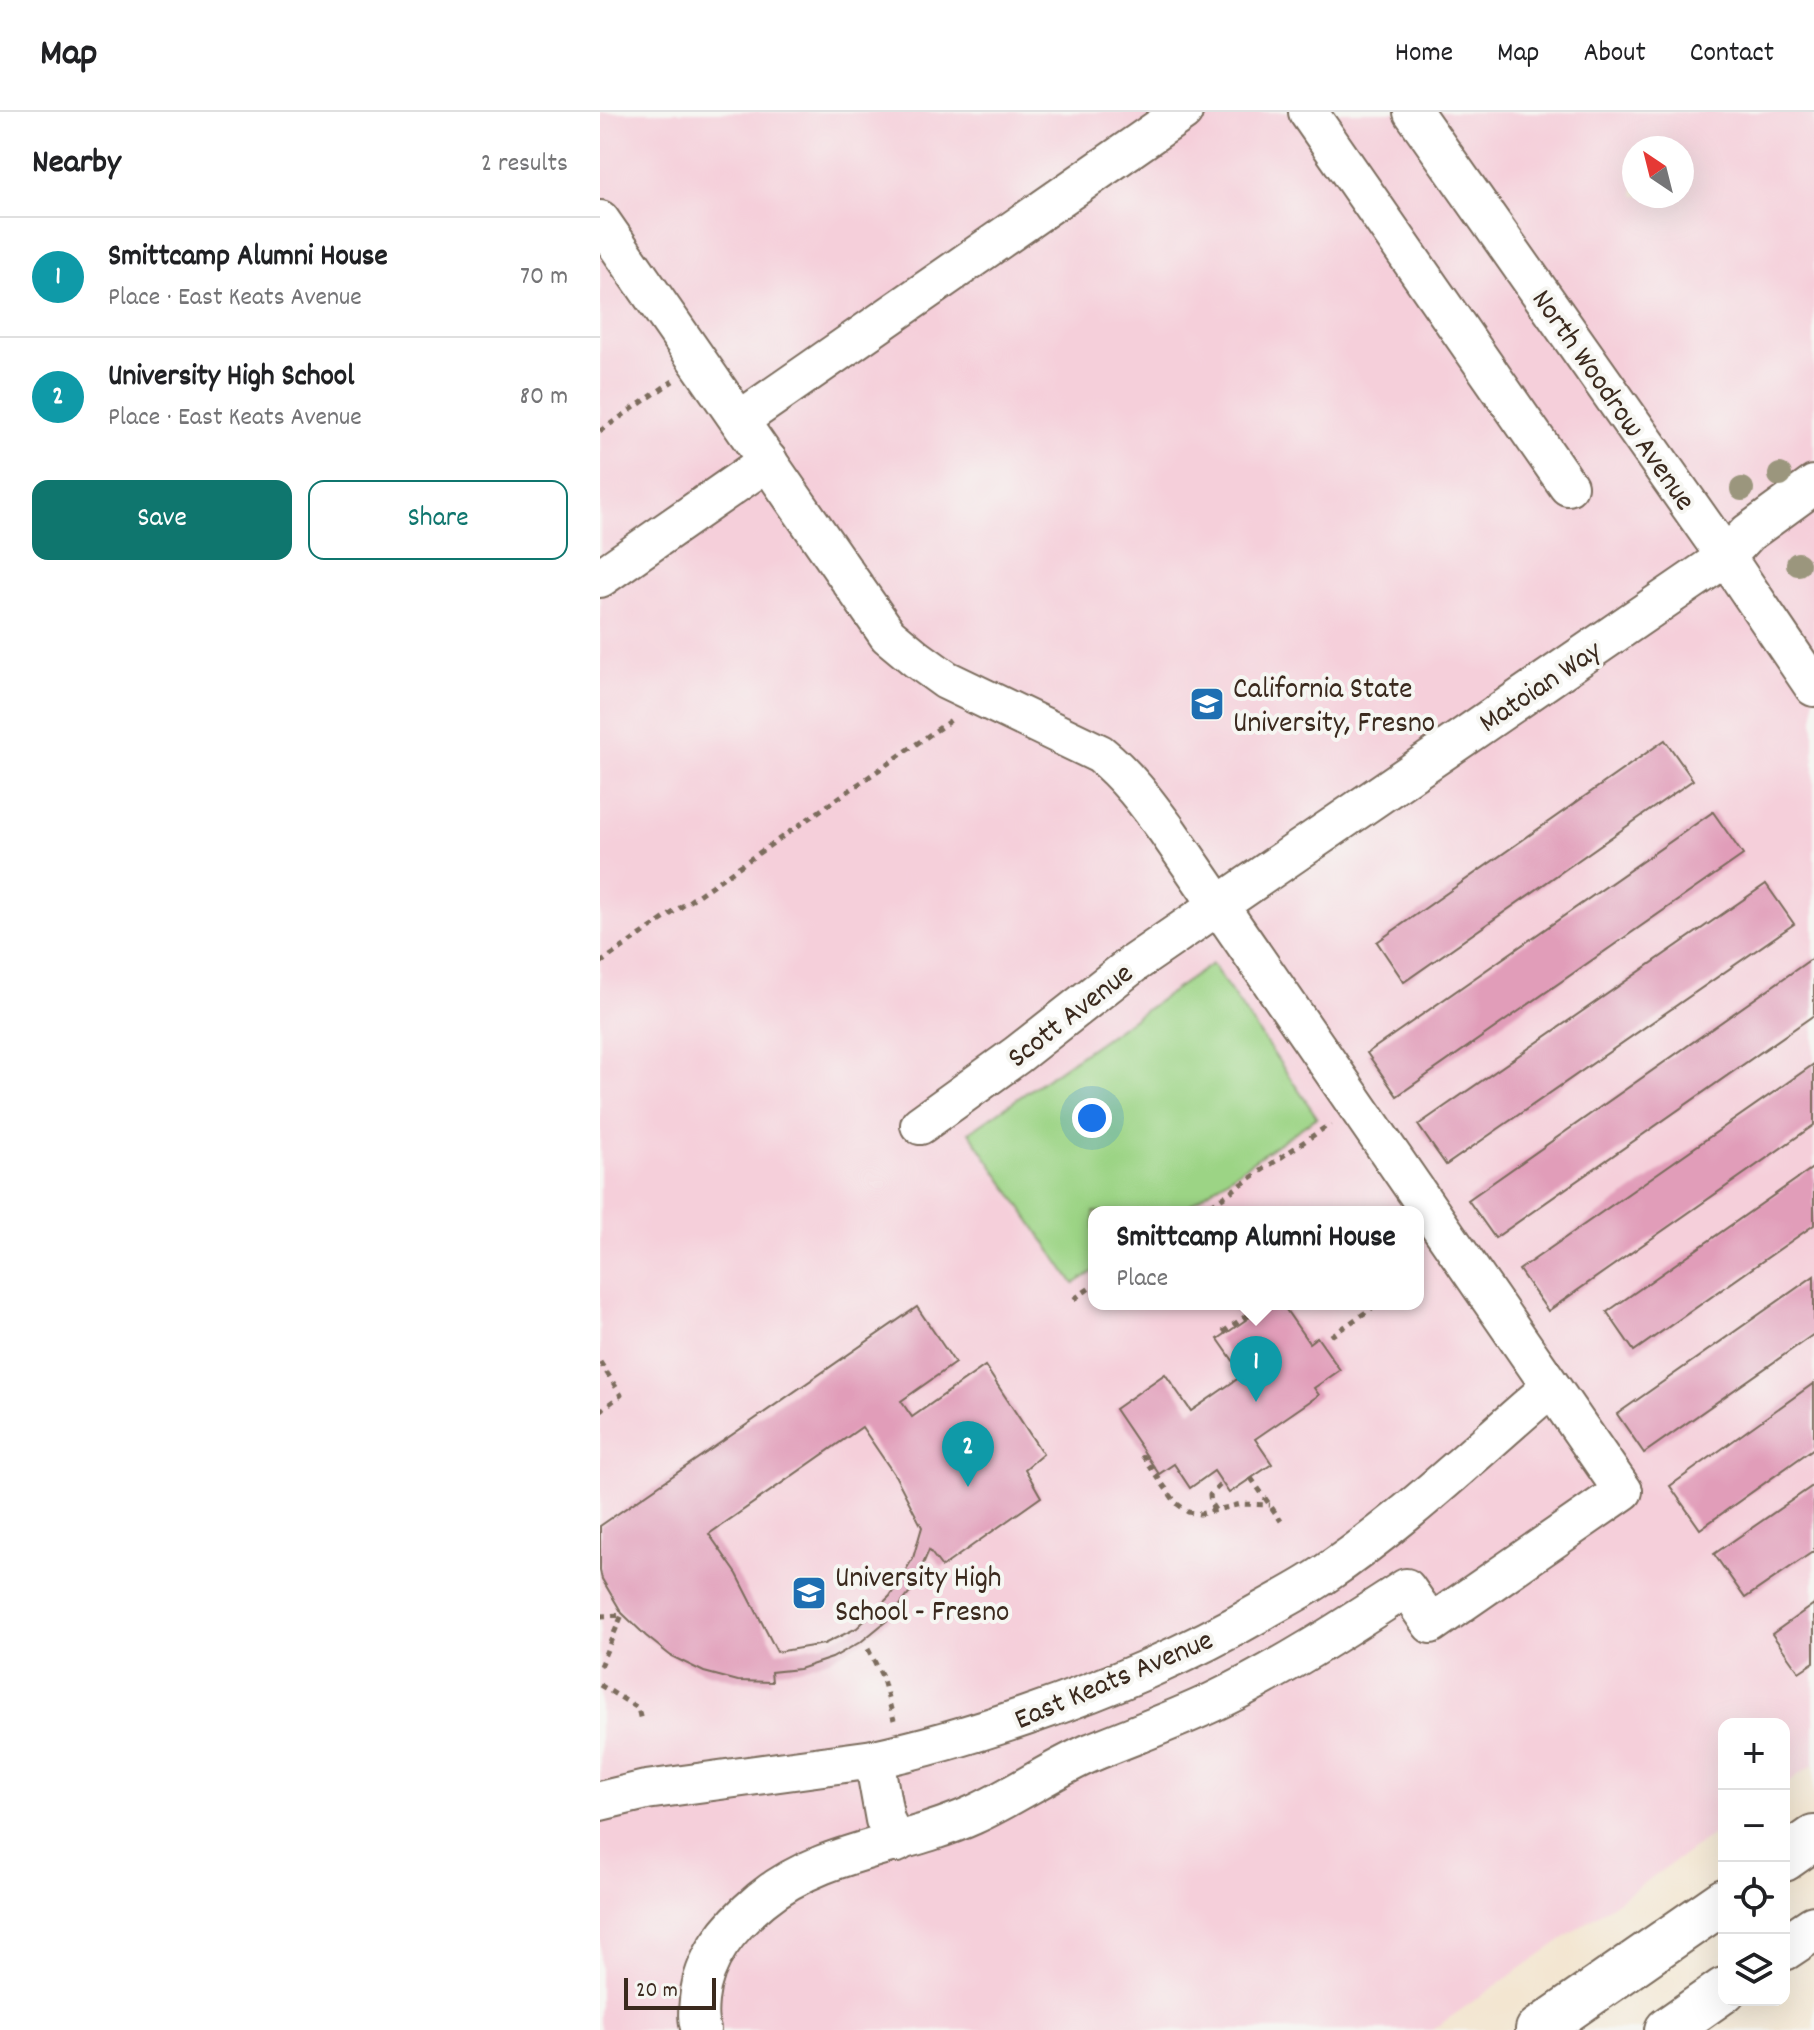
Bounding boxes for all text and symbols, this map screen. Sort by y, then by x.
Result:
text: Map [40,28,98,83]
text: Home [1395,35,1453,75]
text: Map [1497,35,1539,75]
text: About [1583,35,1646,75]
text: Contact [1690,35,1774,75]
north arrow [1622,136,1694,208]
text: Nearby [32,140,121,189]
text: 2 results [481,146,568,183]
text: Smittcamp Alumni House [108,237,388,280]
text: 1 [55,259,61,296]
text: 70 m [520,259,568,296]
text: Place · East Keats Avenue [108,280,362,317]
street label: North Woodrow Avenue [1519,282,1704,521]
text: University High School [108,357,354,400]
text: 2 [52,379,64,416]
text: 80 m [520,379,568,416]
text: Place · East Keats Avenue [108,400,362,437]
button: Save [32,480,292,560]
button: Share [308,480,568,560]
street label: Matoian Way [1472,631,1612,746]
place label: California State University, Fresno [1233,670,1435,747]
school or university icon: California State University, Fresno [1188,685,1226,723]
street label: Scott Avenue [1000,955,1144,1081]
your location [1072,1098,1112,1138]
popup [1088,1206,1424,1310]
text: Smittcamp Alumni House [1116,1218,1396,1261]
text: Place [1116,1261,1168,1298]
pin: 1 [1230,1336,1282,1402]
pin: 2 [942,1421,994,1487]
place label: University High School - Fresno [835,1559,1009,1636]
school or university icon: University High School - Fresno [790,1574,828,1612]
street label: East Keats Avenue [1009,1621,1221,1743]
map controls [1718,1718,1790,2006]
button: + [1718,1718,1790,1790]
button: − [1718,1790,1790,1862]
button: locate [1718,1862,1790,1934]
button: layers [1718,1934,1790,2006]
scale bar [624,1974,716,2010]
text: 20 m [636,1976,678,2007]

